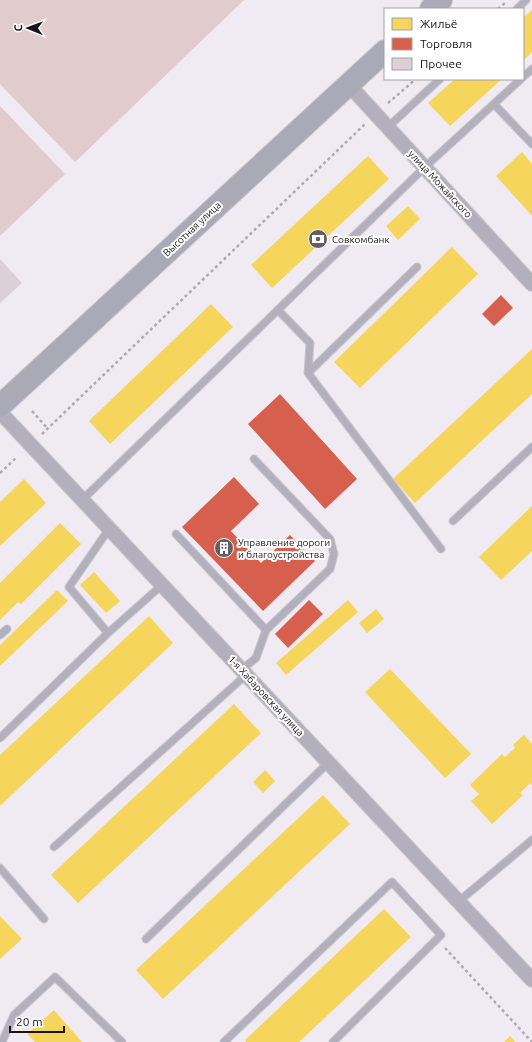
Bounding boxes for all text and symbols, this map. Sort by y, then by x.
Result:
north arrow [8,8,48,48]
legend [384,8,524,80]
text: Жильё [420,17,457,30]
text: С [12,24,24,31]
text: Торговля [420,37,472,50]
text: Прочее [420,57,462,70]
street label: улица Можайского [406,148,474,220]
street label: Высотная улица [161,199,223,259]
bank icon: Совкомбанк [307,228,329,250]
place label: Совкомбанк [332,234,390,245]
building icon: Управление дороги и благоустройства [213,537,235,559]
place label: Управление дороги и благоустройства [238,537,330,560]
street label: 1-я Хабаровская улица [226,654,306,738]
scale bar [10,1008,64,1034]
text: 20 m [16,1015,43,1028]

